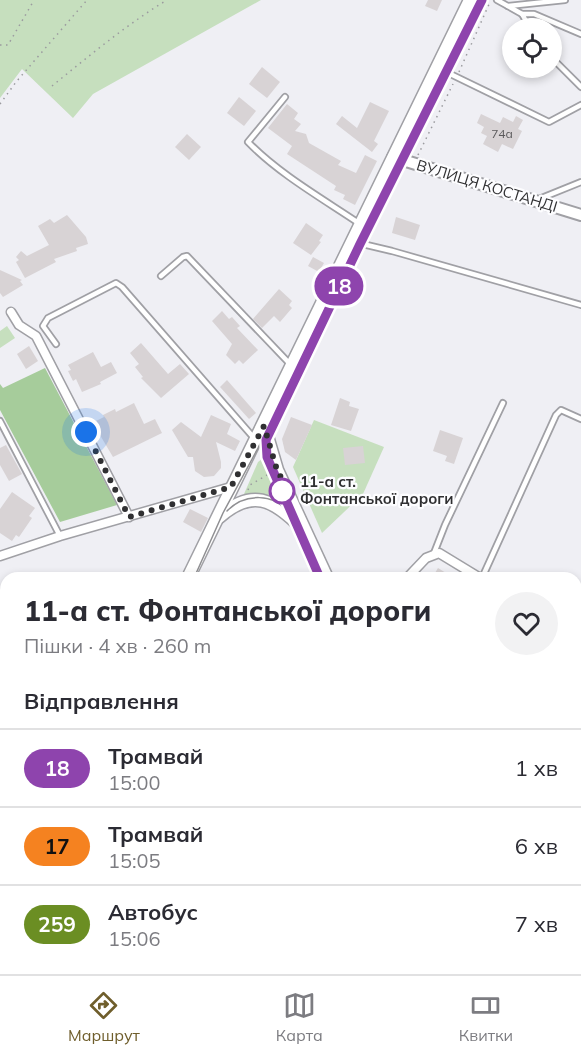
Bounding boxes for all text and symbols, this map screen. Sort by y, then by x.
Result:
map controls [502,18,562,78]
button: locate [502,18,562,78]
house number: 74а [491,126,513,141]
street label: ВУЛИЦЯ КОСТАНДІ [414,155,560,216]
line badge: 18 [312,266,366,306]
text: 18 [326,273,352,299]
your location [71,417,101,447]
place label: 11-а ст. Фонтанської дороги [300,472,454,508]
marker: 11-а ст. Фонтанської дороги [269,478,295,504]
button: heart [495,592,558,655]
text: 11-а ст. Фонтанської дороги [24,593,431,628]
text: Пішки · 4 хв · 260 m [24,633,211,658]
text: Відправлення [24,687,179,715]
text: Трамвай [108,742,203,770]
text: 1 хв [515,754,558,782]
text: 18 [44,755,70,781]
text: 15:00 [108,770,161,795]
text: Трамвай [108,820,203,848]
text: 6 хв [515,832,558,860]
text: 17 [44,833,70,859]
text: 15:05 [108,848,161,873]
text: Автобус [108,898,198,926]
text: 7 хв [515,910,558,938]
text: 259 [38,911,76,937]
text: 15:06 [108,926,161,951]
tab: Маршрут [68,989,140,1045]
tab: Карта [276,989,323,1045]
tab: Квитки [459,989,513,1045]

